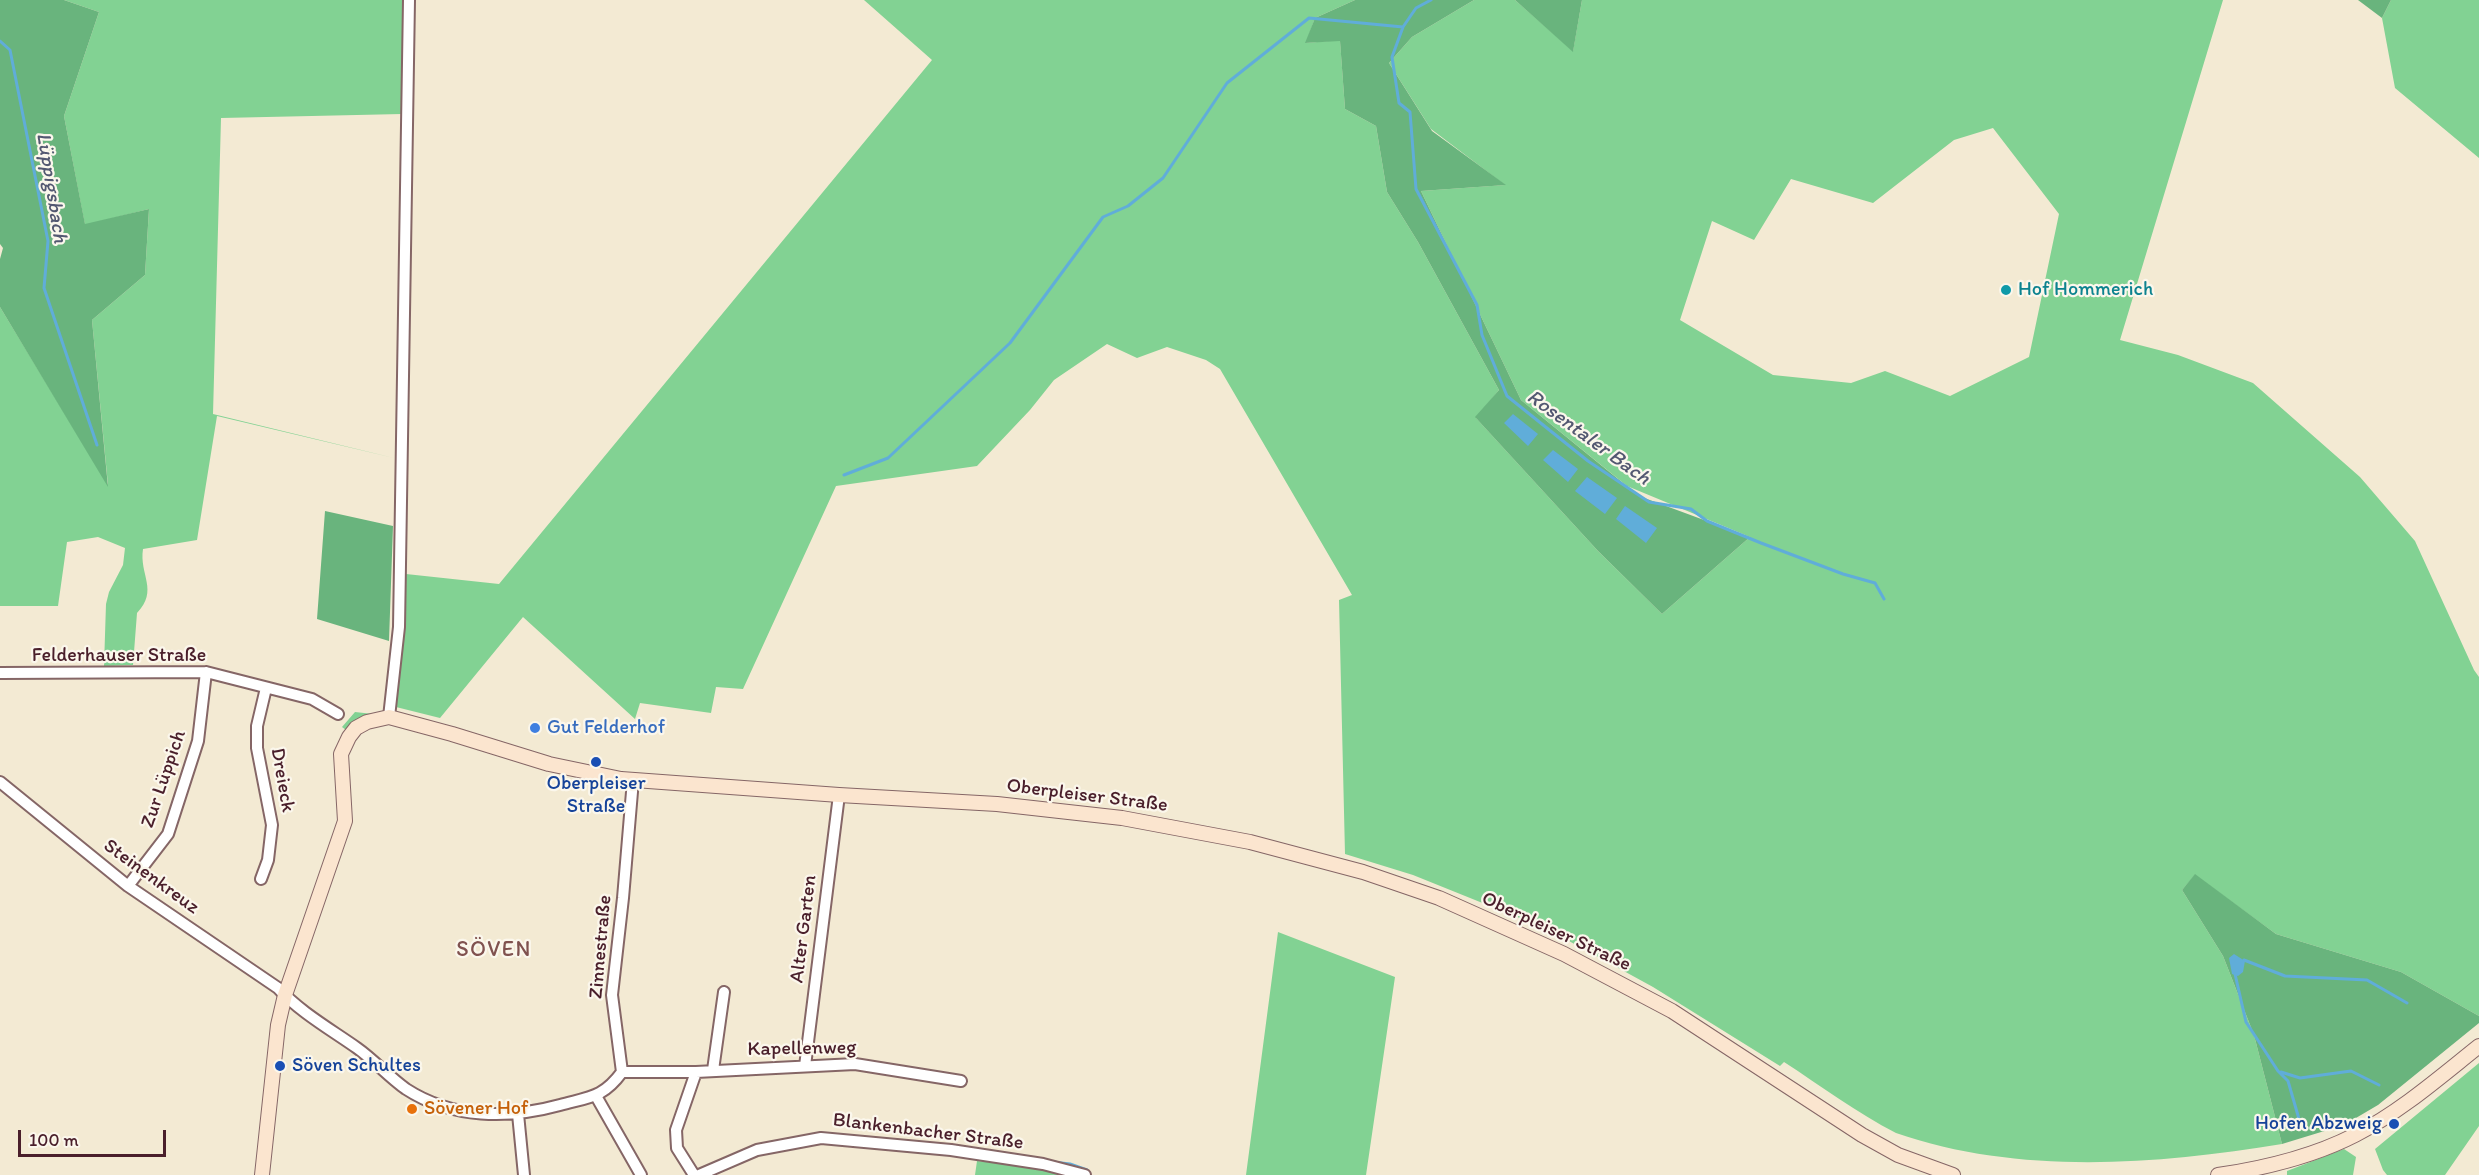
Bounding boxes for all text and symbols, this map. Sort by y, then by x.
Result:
water label: Lüppigsbach [30,131,72,245]
place label: Hof Hommerich [2018,278,2153,302]
marker: Hof Hommerich [1999,283,2013,297]
water label: Rosentaler Bach [1521,385,1655,491]
street label: Felderhauser Straße [32,644,206,668]
place label: Gut Felderhof [547,716,665,740]
marker: Gut Felderhof [528,721,542,735]
street label: Zur Lüppich [136,727,192,831]
street label: Dreieck [265,746,299,814]
marker: Oberpleiser Straße [589,755,603,769]
place label: Oberpleiser Straße [546,772,646,819]
street label: Oberpleiser Straße [1005,774,1169,818]
street label: Steinenkreuz [98,834,204,920]
street label: Alter Garten [785,874,823,984]
street label: Oberpleiser Straße [1477,887,1635,977]
street label: Zinnestraße [585,894,617,1000]
district label: SÖVEN [456,937,532,963]
street label: Kapellenweg [747,1036,857,1062]
place label: Söven Schultes [292,1054,421,1078]
marker: Söven Schultes [273,1059,287,1073]
place label: Sövener Hof [424,1097,528,1121]
marker: Sövener Hof [405,1102,419,1116]
street label: Blankenbacher Straße [831,1108,1025,1156]
place label: Hofen Abzweig [2255,1112,2382,1136]
marker: Hofen Abzweig [2387,1117,2401,1131]
scale bar [21,1118,170,1156]
text: 100 m [29,1129,79,1151]

